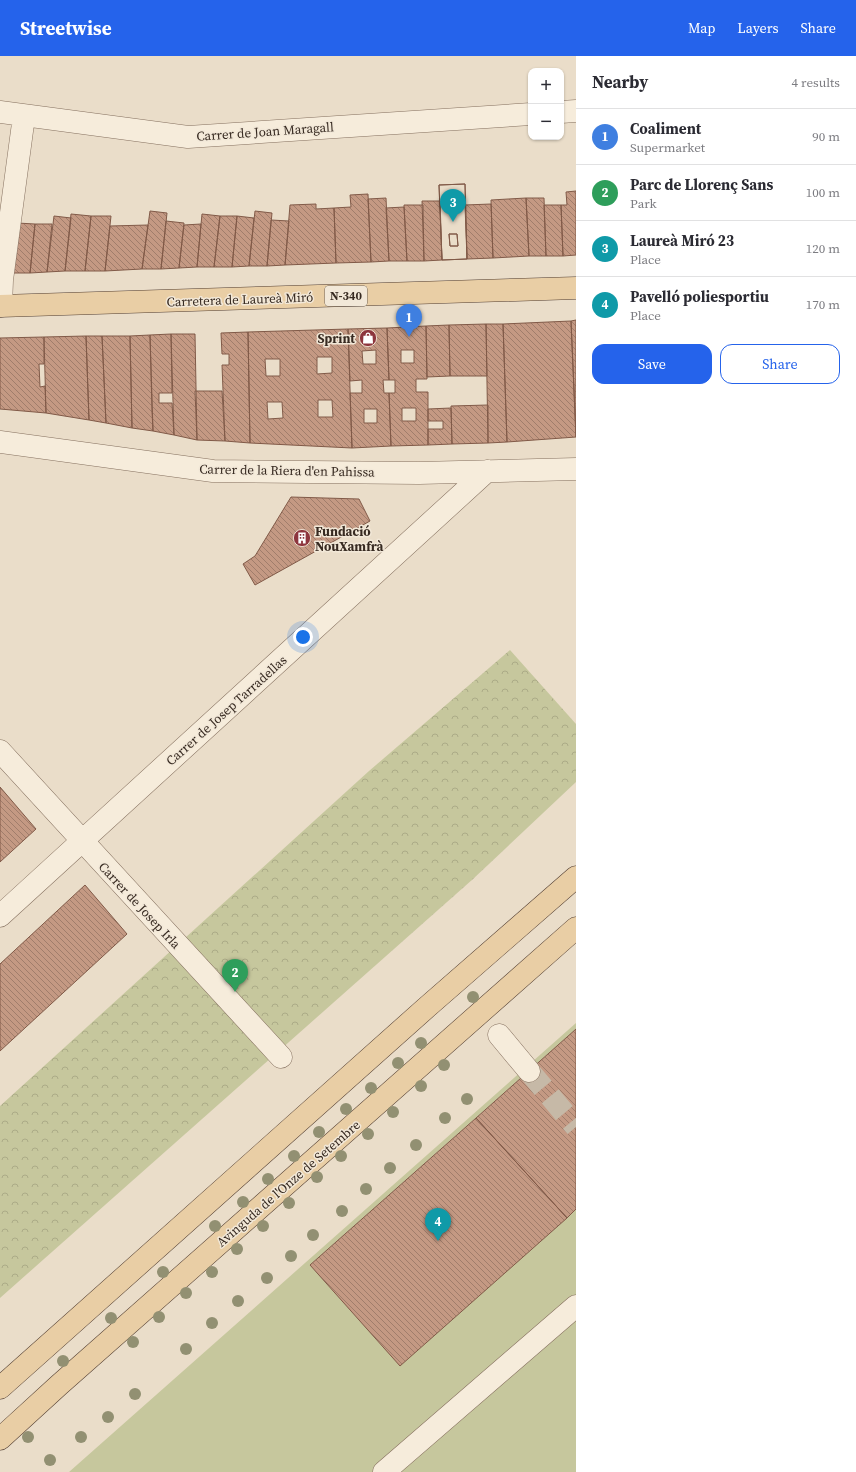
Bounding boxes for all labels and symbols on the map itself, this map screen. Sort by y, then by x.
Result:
street label: Carrer de Joan Maragall [196,118,334,145]
pin: 3 [440,189,466,222]
road number: N-340 [325,286,367,306]
street label: Carretera de Laureà Miró [166,288,314,311]
pin: 1 [396,304,422,337]
shop icon: Sprint [358,328,378,348]
place label: Sprint [317,330,355,347]
street label: Carrer de la Riera d'en Pahissa [199,460,375,481]
place label: Fundació NouXamfrà [315,523,384,555]
building icon: Fundació NouXamfrà [292,528,312,548]
your location [293,627,313,647]
street label: Carrer de Josep Tarradellas [162,651,291,769]
street label: Carrer de Josep Irla [95,858,185,953]
pin: 2 [222,959,248,992]
street label: Avinguda de l'Onze de Setembre [213,1116,364,1250]
pin: 4 [425,1208,451,1241]

